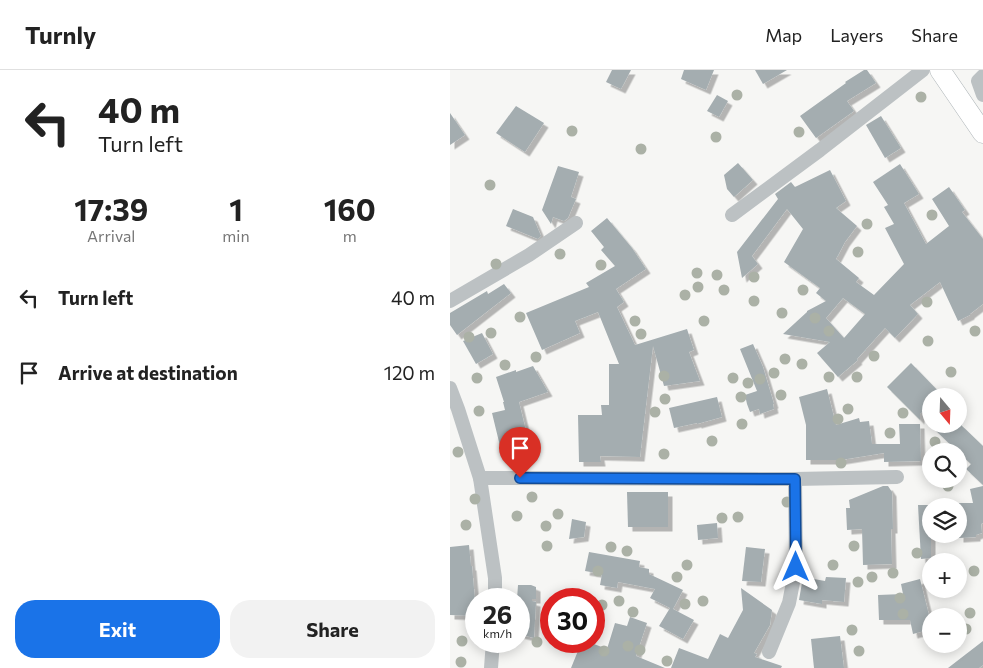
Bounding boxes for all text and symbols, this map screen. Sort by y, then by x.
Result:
text: Turnly [25,20,96,49]
text: Map [765,24,802,46]
text: Layers [830,24,883,46]
text: Share [911,24,958,46]
text: 40 m [98,87,180,130]
icon: left [15,90,80,155]
text: Turn left [98,130,183,157]
text: 17:39 [74,190,148,227]
text: 1 [229,190,243,227]
text: 160 [324,190,376,227]
text: Arrival [87,226,135,245]
text: min [222,226,250,245]
text: m [343,226,357,245]
icon: left [15,284,43,312]
text: Turn left [58,286,133,309]
text: 40 m [391,286,435,309]
icon: arrive [15,359,43,387]
text: Arrive at destination [58,361,238,384]
text: 120 m [384,361,435,384]
north arrow [922,388,968,432]
map controls [922,388,967,653]
pin [499,427,541,478]
icon: arrive [506,434,534,462]
button: search [922,443,967,488]
button: layers [922,498,967,543]
position arrow [769,540,821,592]
button: + [922,553,967,598]
speed limit sign: 30 [540,588,605,653]
text: 26 [483,599,512,629]
button: Exit [15,600,220,658]
button: Share [230,600,435,658]
button: − [922,608,967,653]
text: km/h [483,626,512,640]

